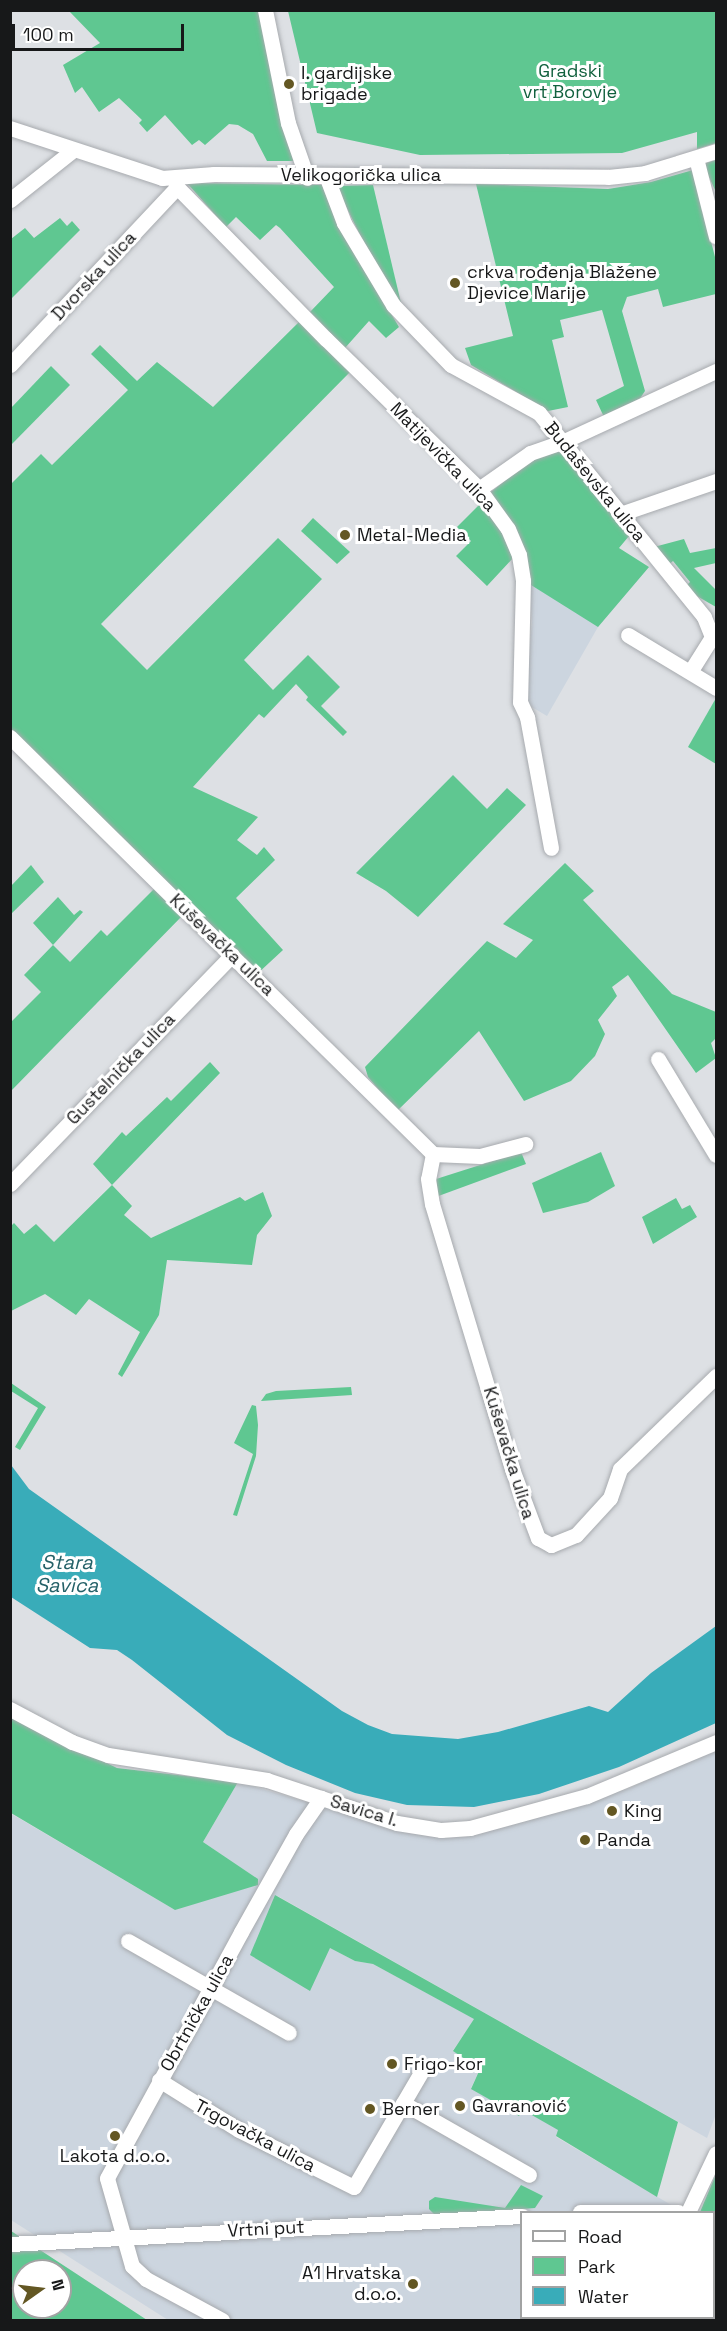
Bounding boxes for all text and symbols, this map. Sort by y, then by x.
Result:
scale bar [15,12,188,50]
text: 100 m [23,23,74,46]
park label: Gradski vrt Borovje [523,61,617,104]
place label: I. gardijske brigade [301,63,393,106]
marker: I. gardijske brigade [282,77,296,91]
street label: Velikogorička ulica [281,164,441,186]
street label: Dvorska ulica [47,227,141,325]
place label: crkva rođenja Blažene Djevice Marije [467,262,657,304]
marker: crkva rođenja Blažene Djevice Marije [448,276,462,290]
street label: Matijevička ulica [386,398,500,516]
street label: Budaševska ulica [540,417,650,547]
place label: Metal-Media [357,524,467,546]
marker: Metal-Media [338,528,352,542]
street label: Kuševačka ulica [165,890,279,1000]
street label: Gustelnička ulica [62,1009,180,1129]
street label: Kuševačka ulica [479,1384,539,1522]
water label: Stara Savica [36,1551,98,1598]
street label: Savica I. [328,1790,400,1832]
place label: King [624,1800,662,1822]
marker: King [605,1804,619,1818]
place label: Panda [597,1829,651,1851]
marker: Panda [578,1833,592,1847]
street label: Obrtnička ulica [156,1951,238,2075]
place label: Frigo-kor [404,2053,483,2075]
marker: Frigo-kor [385,2057,399,2071]
street label: Trgovačka ulica [191,2095,319,2177]
place label: Gavranović [472,2095,567,2117]
place label: Berner [382,2098,440,2120]
marker: Gavranović [453,2099,467,2113]
marker: Berner [363,2102,377,2116]
marker: Lakota d.o.o. [108,2129,122,2143]
place label: Lakota d.o.o. [60,2145,170,2167]
legend [520,2211,715,2319]
street label: Vrtni put [227,2216,305,2242]
text: Road [578,2225,622,2248]
text: Park [578,2255,615,2278]
north arrow [12,2259,72,2319]
place label: A1 Hrvatska d.o.o. [302,2263,401,2306]
text: N [47,2277,69,2293]
marker: A1 Hrvatska d.o.o. [406,2277,420,2291]
text: Water [578,2285,629,2308]

